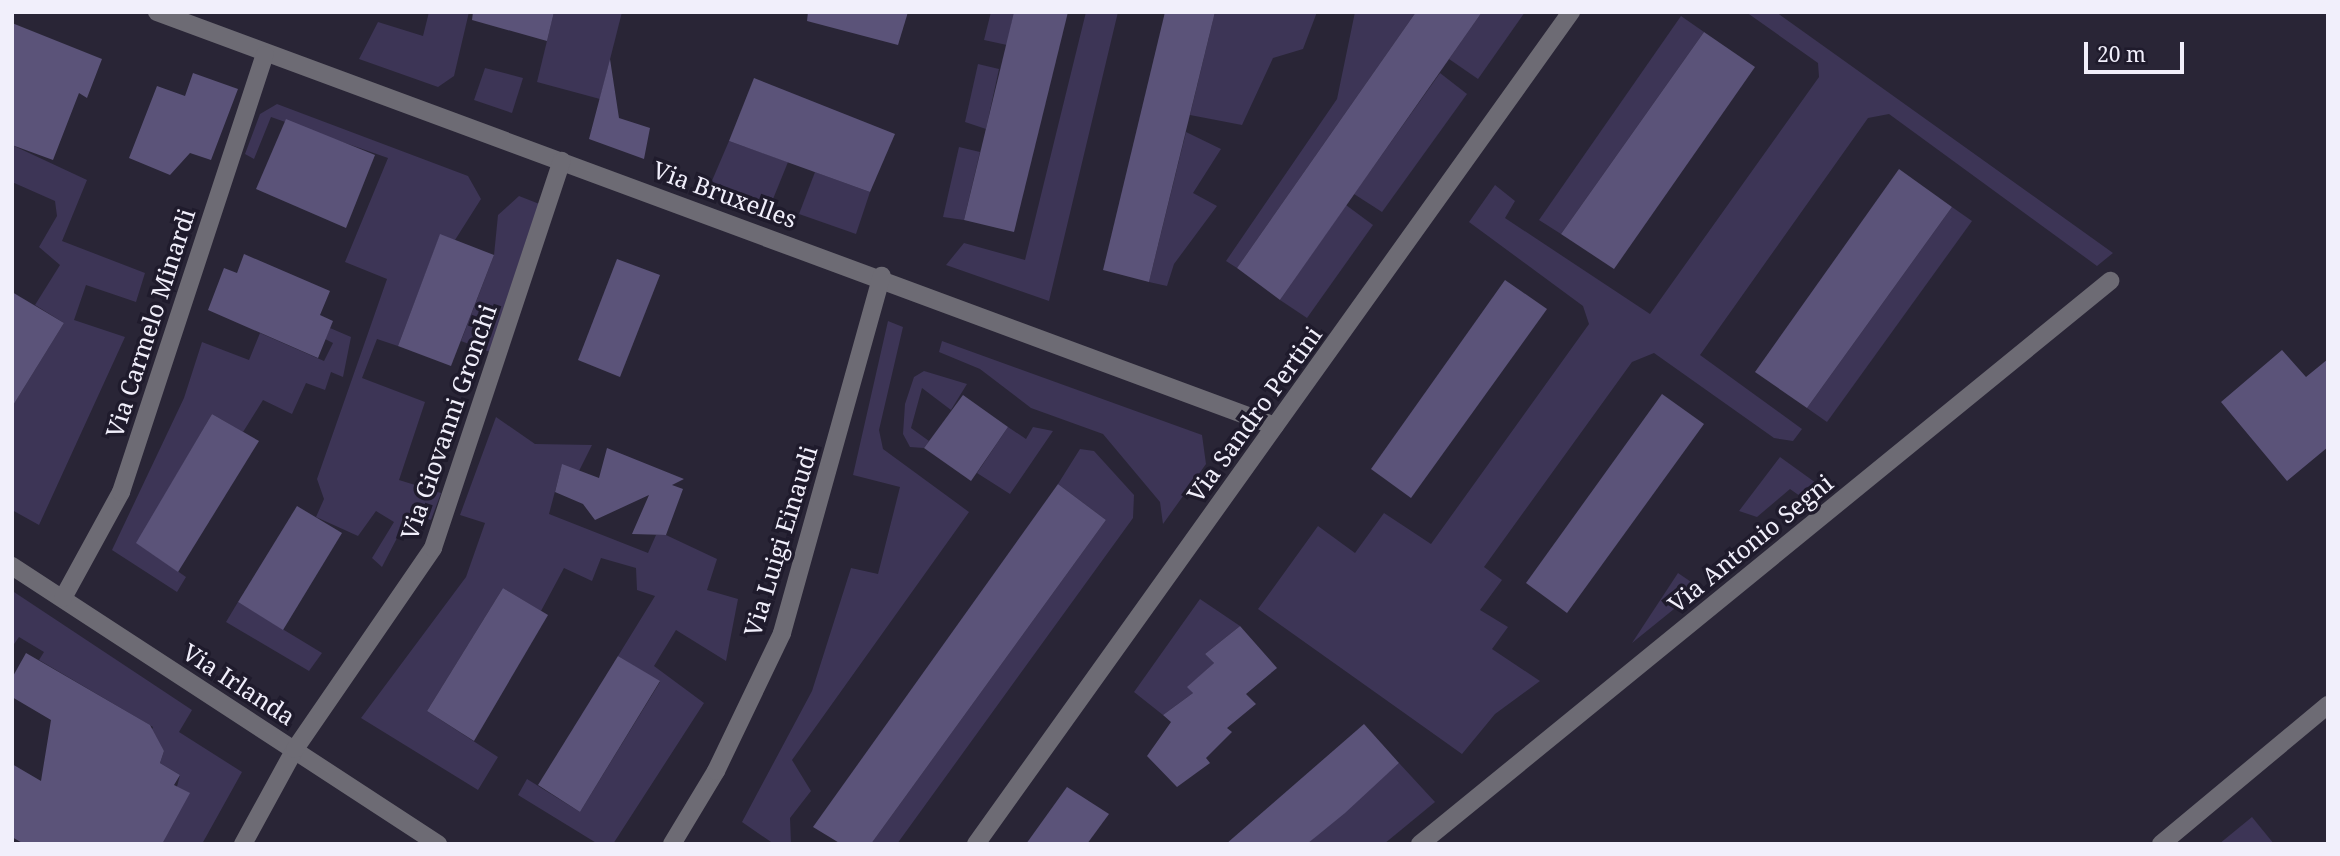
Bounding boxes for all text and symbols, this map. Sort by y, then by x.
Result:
scale bar [2088,28,2188,72]
text: 20 m [2097,40,2146,68]
street label: Via Bruxelles [649,155,801,233]
street label: Via Carmelo Minardi [99,205,201,441]
street label: Via Giovanni Gronchi [394,301,502,543]
street label: Via Sandro Pertini [1181,321,1327,507]
street label: Via Luigi Einaudi [737,442,823,640]
street label: Via Antonio Segni [1662,468,1838,618]
street label: Via Irlanda [177,637,301,731]

